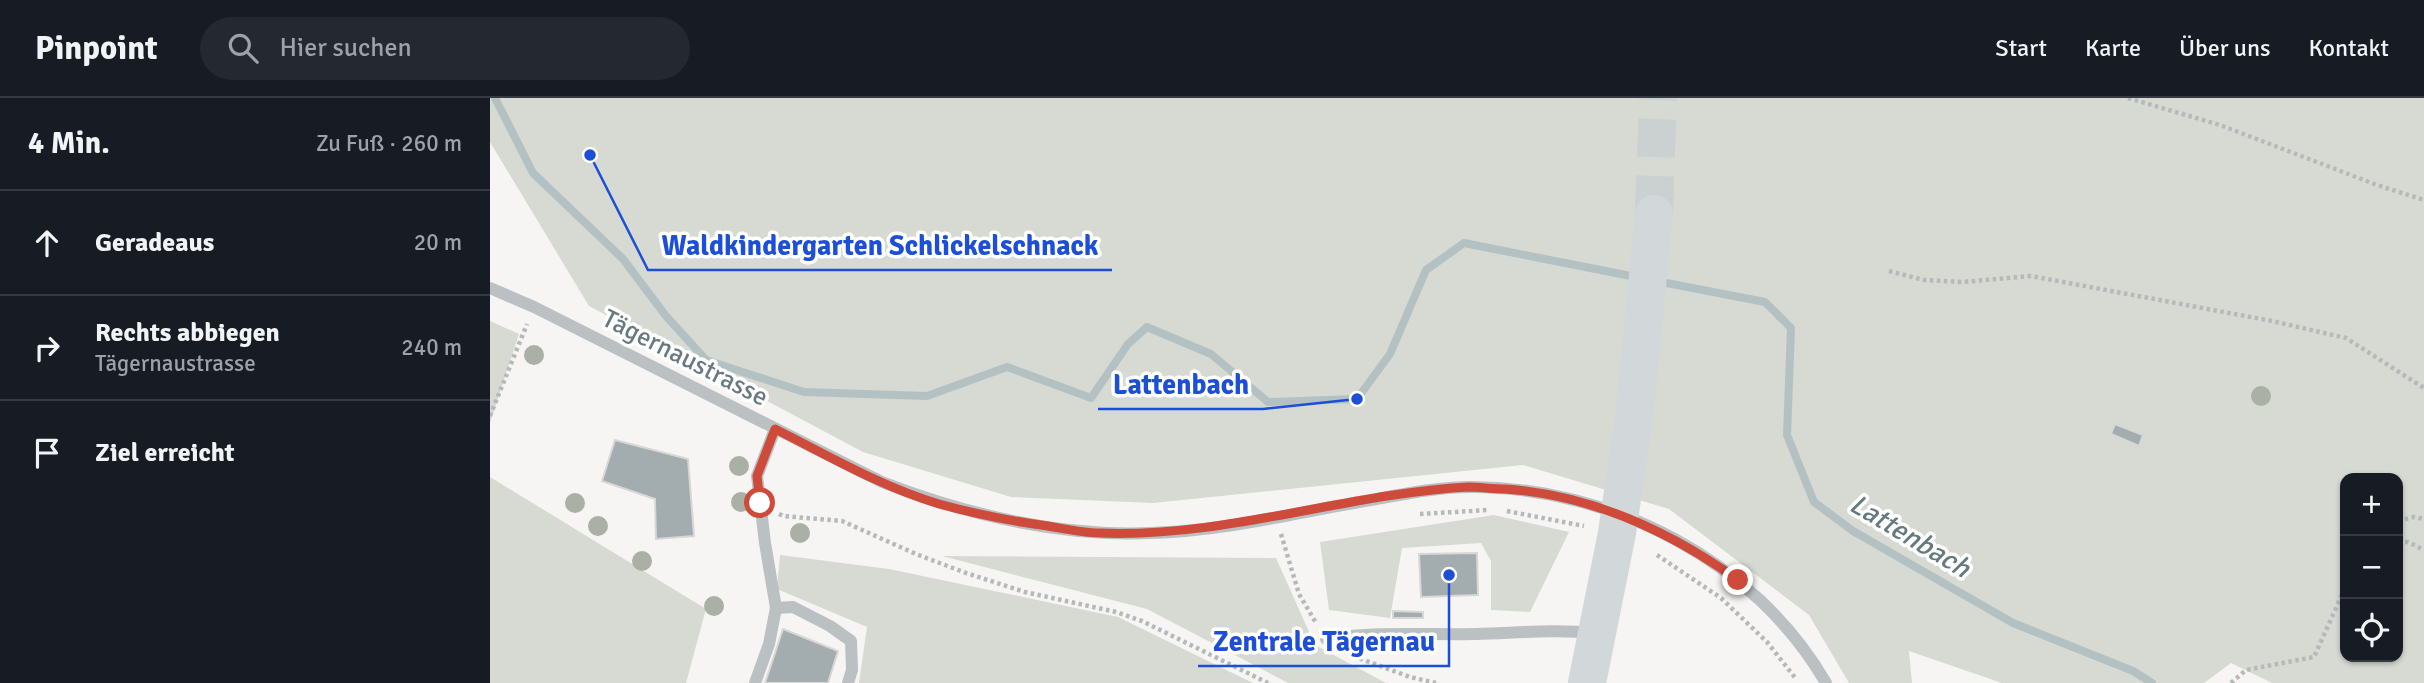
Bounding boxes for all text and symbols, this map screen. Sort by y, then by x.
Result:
search box [200,17,690,80]
text: Pinpoint [35,28,158,69]
icon: search [224,29,262,67]
text: Hier suchen [280,32,412,64]
text: Start [1995,33,2047,63]
text: Karte [2085,33,2141,63]
text: Über uns [2179,33,2271,63]
text: Kontakt [2309,33,2389,63]
text: 4 Min. [28,125,110,162]
text: Zu Fuß · 260 m [316,129,462,158]
callout: Waldkindergarten Schlickelschnack [648,221,1112,270]
icon: ahead [28,224,66,262]
text: Geradeaus [95,227,214,259]
text: 20 m [414,228,462,257]
text: Waldkindergarten Schlickelschnack [662,229,1099,263]
street label: Tägernaustrasse [597,303,773,413]
text: Rechts abbiegen [95,317,280,349]
icon: right [28,329,66,367]
text: 240 m [401,333,462,362]
text: Tägernaustrasse [95,349,256,378]
callout: Lattenbach [1098,360,1263,409]
text: Lattenbach [1113,368,1249,402]
icon: arrive [28,434,66,472]
text: Ziel erreicht [95,437,235,469]
map controls [2340,473,2403,662]
button: + [2340,473,2403,536]
route start [744,487,775,518]
water label: Lattenbach [1844,487,1977,586]
button: − [2340,536,2403,599]
route end [1722,564,1753,595]
button: locate [2340,599,2403,662]
callout: Zentrale Tägernau [1198,617,1449,666]
text: Zentrale Tägernau [1213,625,1435,659]

